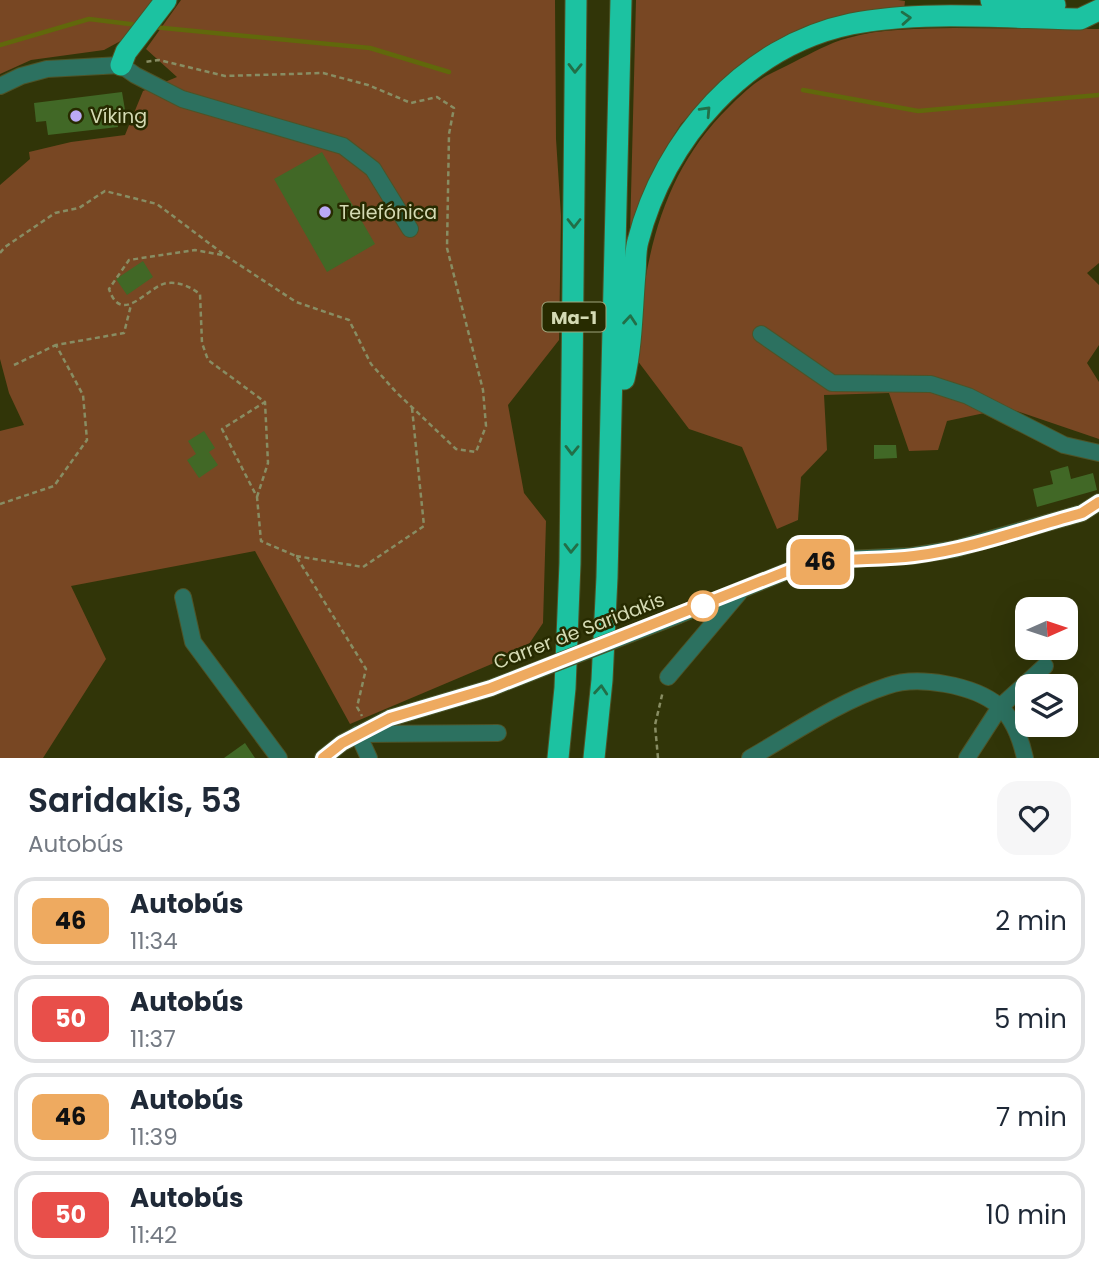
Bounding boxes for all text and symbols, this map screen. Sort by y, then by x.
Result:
one-way arrow [901,11,912,26]
one-way arrow [567,63,583,74]
place label: Víking [90,103,147,130]
one-way arrow [698,106,710,119]
marker: Víking [68,108,84,124]
place label: Telefónica [339,199,437,226]
marker: Telefónica [317,204,333,220]
one-way arrow [566,218,582,228]
road number: Ma-1 [542,302,606,332]
one-way arrow [623,314,638,326]
one-way arrow [565,445,580,456]
line badge: 46 [788,539,852,585]
one-way arrow [563,543,578,554]
text: 46 [804,545,836,578]
street label: Carrer de Saridakis [490,586,668,676]
unlabelled marker [688,591,718,621]
north arrow [1015,597,1078,660]
map controls [1015,597,1078,737]
button: layers [1015,674,1078,737]
one-way arrow [593,684,608,695]
text: Saridakis, 53 [28,777,241,824]
button: heart [997,781,1071,855]
text: Autobús [28,828,124,860]
text: Autobús [130,886,244,922]
text: 2 min [995,903,1067,939]
text: 46 [55,904,86,937]
text: 11:34 [130,925,178,957]
text: Autobús [130,984,244,1020]
text: 5 min [994,1001,1067,1037]
text: 50 [55,1002,86,1035]
text: 11:37 [130,1023,176,1055]
text: Autobús [130,1082,244,1118]
text: 7 min [996,1099,1067,1135]
text: 46 [55,1100,86,1133]
text: 11:39 [130,1121,178,1153]
text: Autobús [130,1180,244,1216]
text: 10 min [986,1197,1067,1233]
text: 50 [55,1198,86,1231]
text: 11:42 [130,1219,177,1251]

